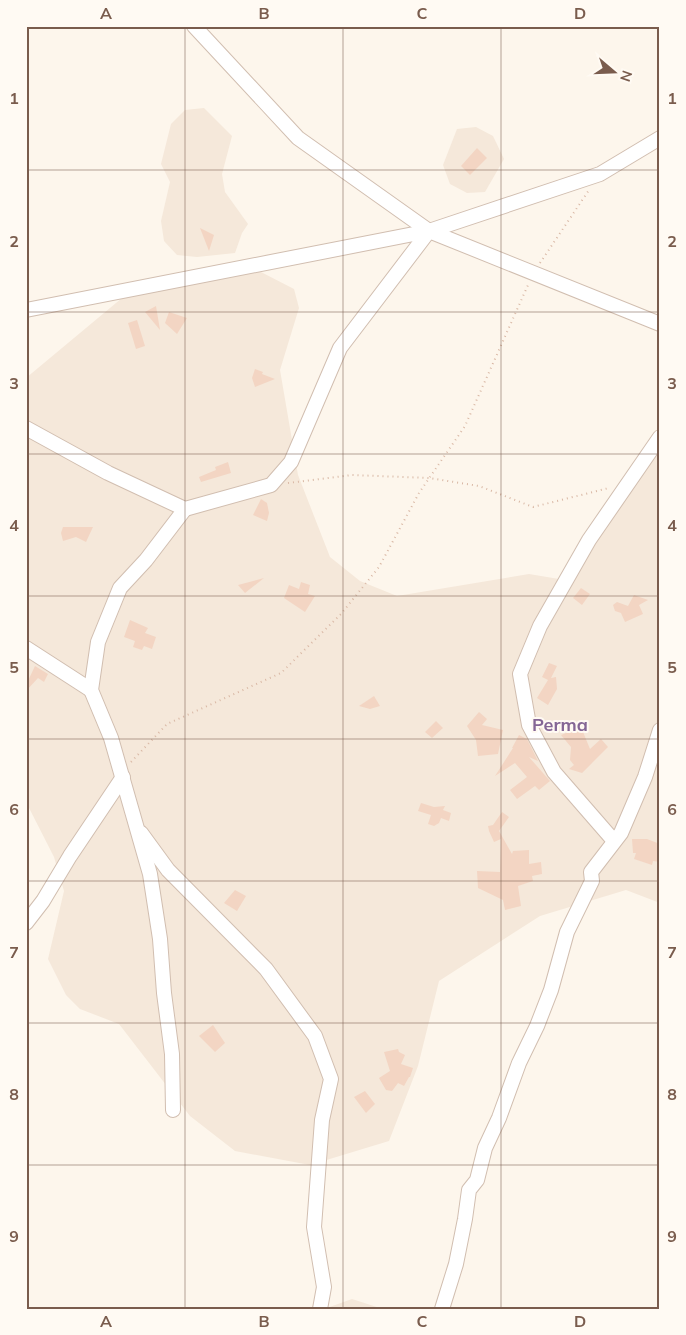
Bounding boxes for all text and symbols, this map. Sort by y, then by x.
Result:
text: A [100,3,112,23]
text: B [258,3,270,23]
text: C [417,3,428,23]
text: D [574,3,586,23]
north arrow [588,48,638,98]
text: N [616,68,637,84]
text: 1 [9,88,19,108]
text: 1 [667,88,677,108]
text: 2 [9,231,19,251]
text: 2 [667,231,677,251]
text: 3 [9,373,19,393]
text: 3 [667,373,677,393]
text: 4 [9,515,19,535]
text: 4 [667,515,677,535]
text: 5 [9,657,19,677]
text: 5 [667,657,677,677]
district label: Perma [532,713,588,736]
text: 6 [9,799,19,819]
text: 6 [667,799,677,819]
text: 7 [9,942,19,962]
text: 7 [667,942,677,962]
text: 8 [9,1084,19,1104]
text: 8 [667,1084,677,1104]
text: 9 [9,1226,19,1246]
text: 9 [667,1226,677,1246]
text: A [100,1311,112,1331]
text: B [258,1311,270,1331]
text: C [417,1311,428,1331]
text: D [574,1311,586,1331]

